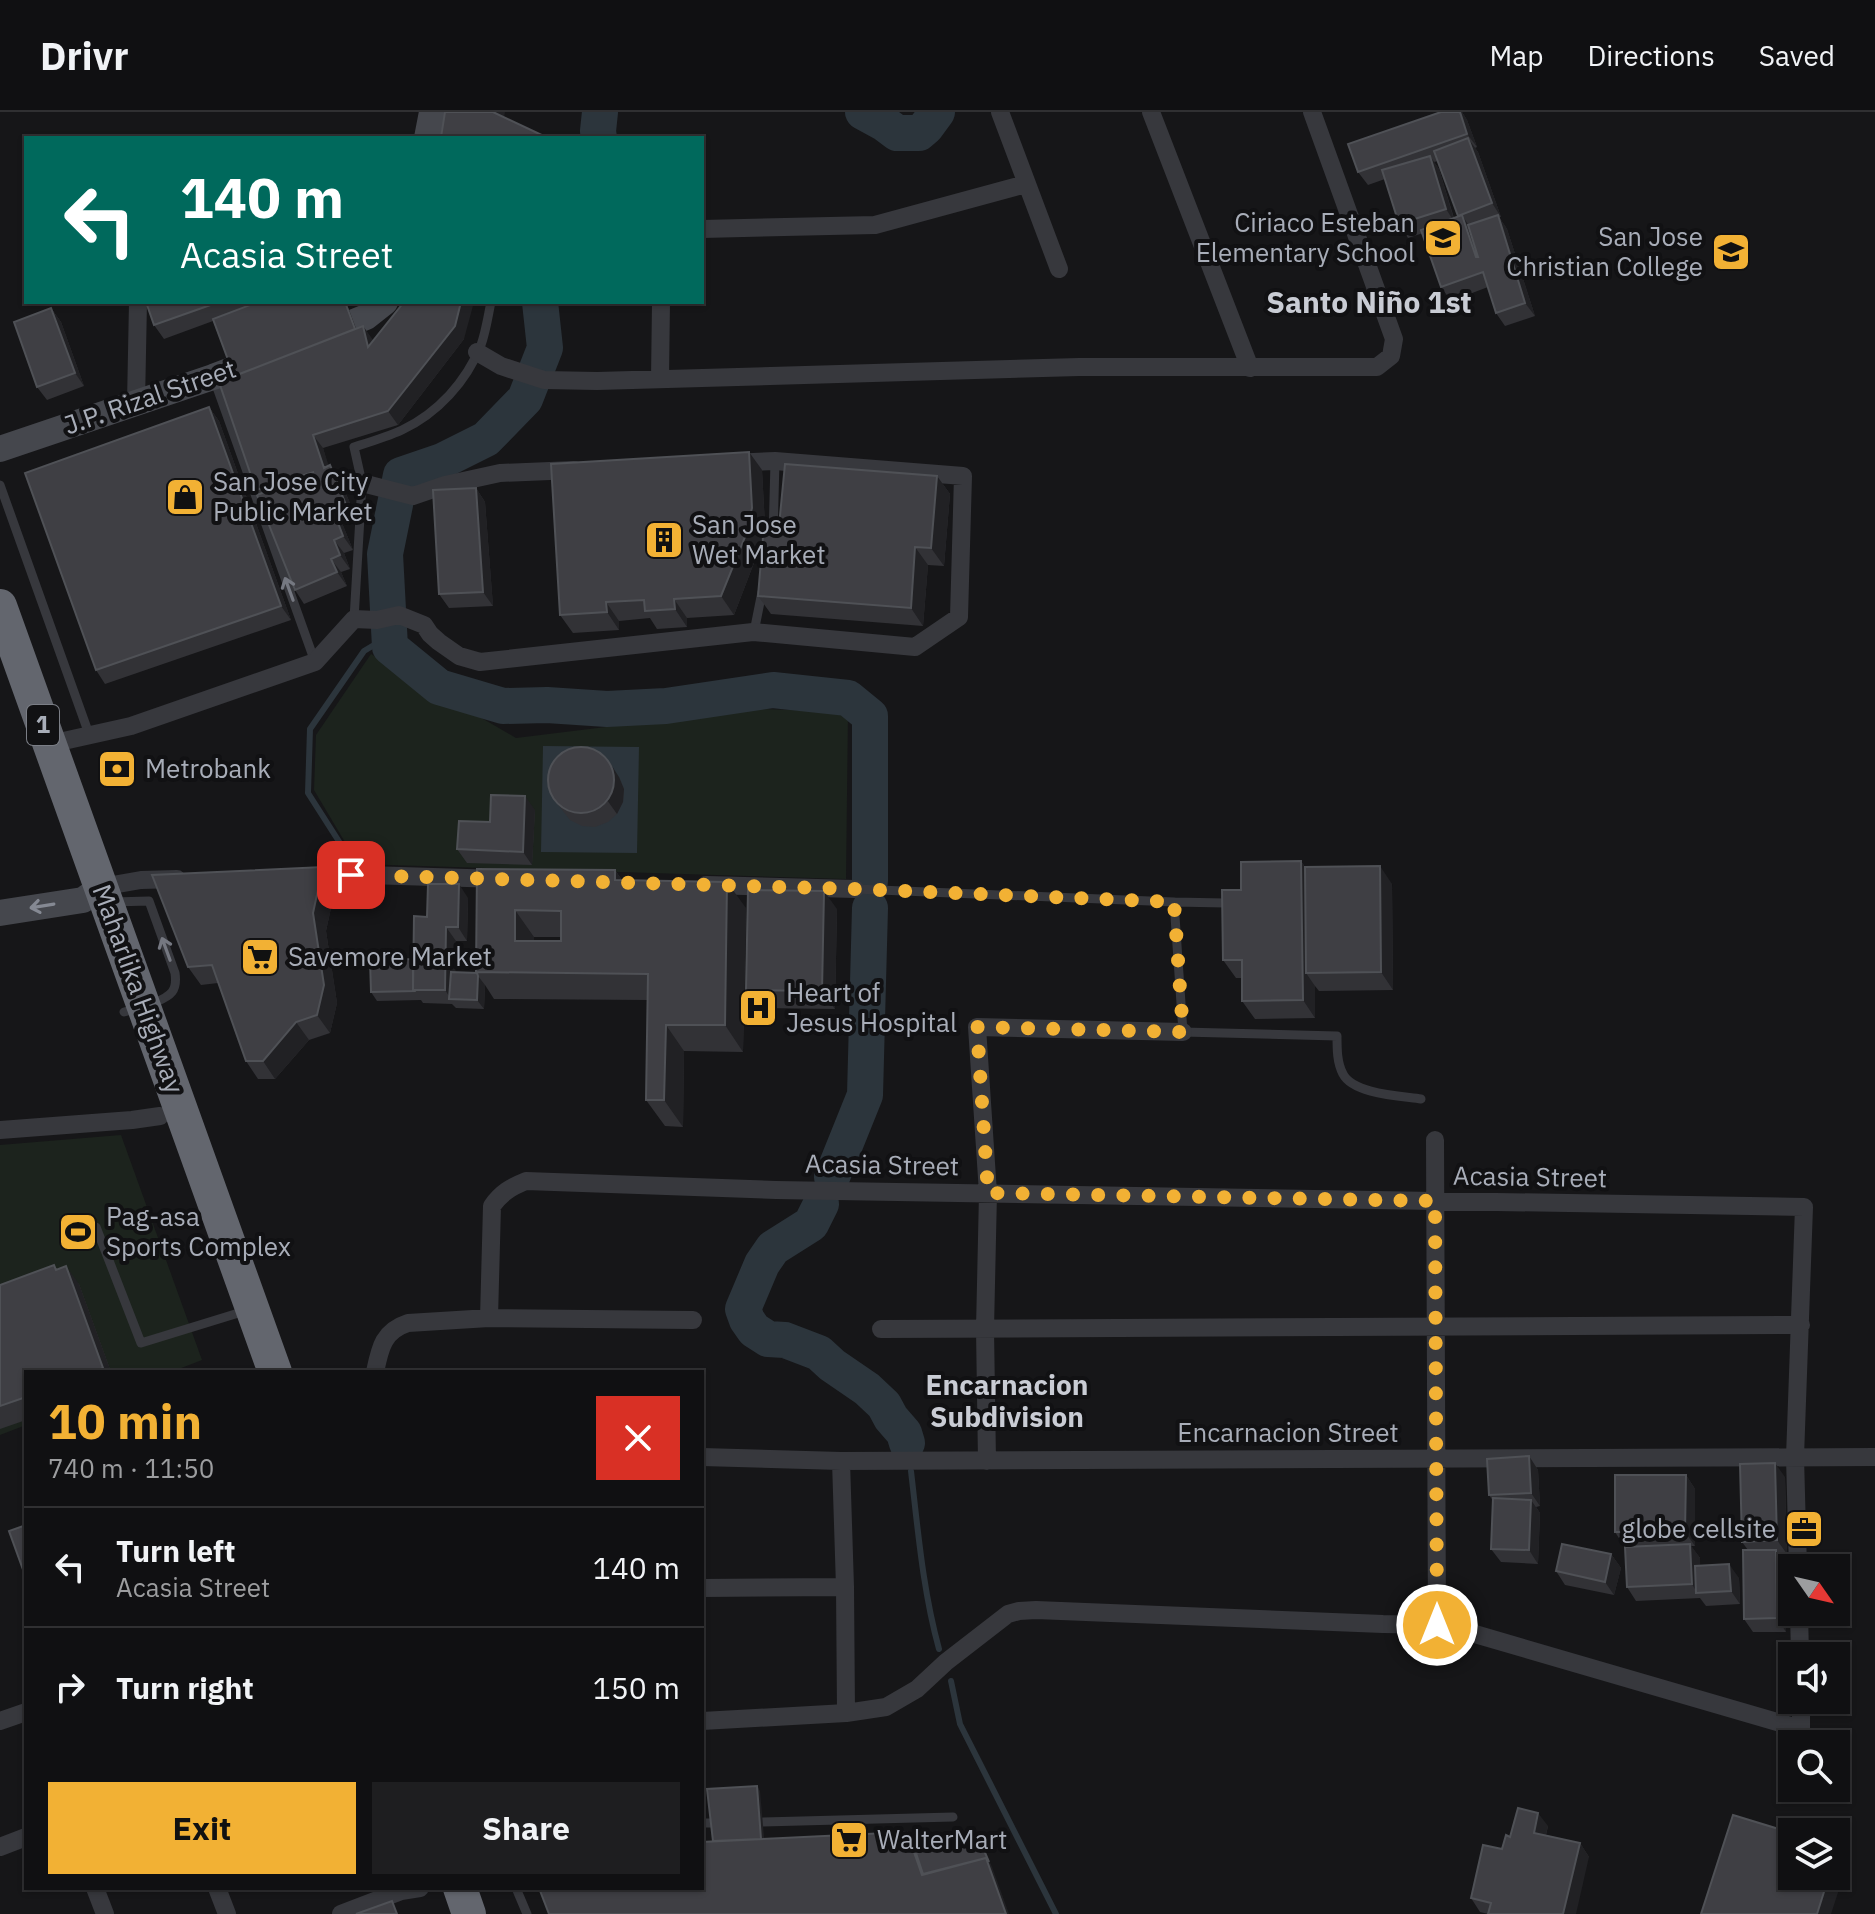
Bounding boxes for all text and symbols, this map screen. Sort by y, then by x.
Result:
text: Drivr [40,31,129,80]
text: Map [1489,37,1543,74]
text: Directions [1587,37,1715,74]
text: Saved [1759,37,1835,74]
text: 140 m [180,161,344,233]
icon: left [48,168,152,272]
place label: Ciriaco Esteban Elementary School [1196,205,1415,269]
school or university icon: Ciriaco Esteban Elementary School [1422,217,1464,259]
place label: San Jose Christian College [1506,219,1703,283]
text: Acasia Street [180,231,393,278]
school or university icon: San Jose Christian College [1710,231,1752,273]
district label: Santo Niño 1st [1266,282,1472,321]
street label: J.P. Rizal Street [59,351,240,441]
place label: San Jose City Public Market [213,464,373,528]
shop icon: San Jose City Public Market [164,476,206,518]
place label: San Jose Wet Market [692,507,826,571]
building icon: San Jose Wet Market [643,519,685,561]
one-way arrow [280,577,295,602]
road number: 1 [27,705,59,745]
bank icon: Metrobank [96,748,138,790]
place label: Metrobank [145,751,271,785]
pin [317,841,385,909]
icon: arrive [329,853,373,897]
street label: Maharlika Highway [85,879,193,1098]
one-way arrow [29,899,55,914]
supermarket icon: Savemore Market [239,936,281,978]
one-way arrow [158,937,172,962]
place label: Savemore Market [288,939,492,973]
place label: Heart of Jesus Hospital [786,975,957,1039]
hospital icon: Heart of Jesus Hospital [737,987,779,1029]
street label: Acasia Street [805,1146,959,1182]
street label: Acasia Street [1453,1158,1607,1194]
place label: Pag-asa Sports Complex [106,1199,291,1263]
sports icon: Pag-asa Sports Complex [57,1211,99,1253]
district label: Encarnacion Subdivision [926,1366,1089,1435]
text: 10 min [48,1390,202,1452]
button: close [596,1396,680,1480]
street label: Encarnacion Street [1177,1415,1399,1449]
text: 740 m · 11:50 [48,1451,214,1485]
office icon: globe cellsite [1783,1508,1825,1550]
place label: globe cellsite [1621,1511,1776,1545]
text: Turn left [116,1531,235,1570]
icon: left [48,1545,92,1589]
text: 140 m [593,1548,680,1587]
north arrow [1778,1554,1850,1626]
map controls [1778,1554,1850,1890]
text: Acasia Street [116,1570,270,1604]
position arrow [1395,1583,1479,1667]
button: sound [1778,1642,1850,1714]
icon: right [48,1665,92,1709]
text: Turn right [116,1668,254,1707]
text: 150 m [593,1668,680,1707]
button: search [1778,1730,1850,1802]
button: Exit [48,1782,356,1874]
button: Share [372,1782,680,1874]
button: layers [1778,1818,1850,1890]
supermarket icon: WalterMart [828,1819,870,1861]
place label: WalterMart [877,1822,1007,1856]

